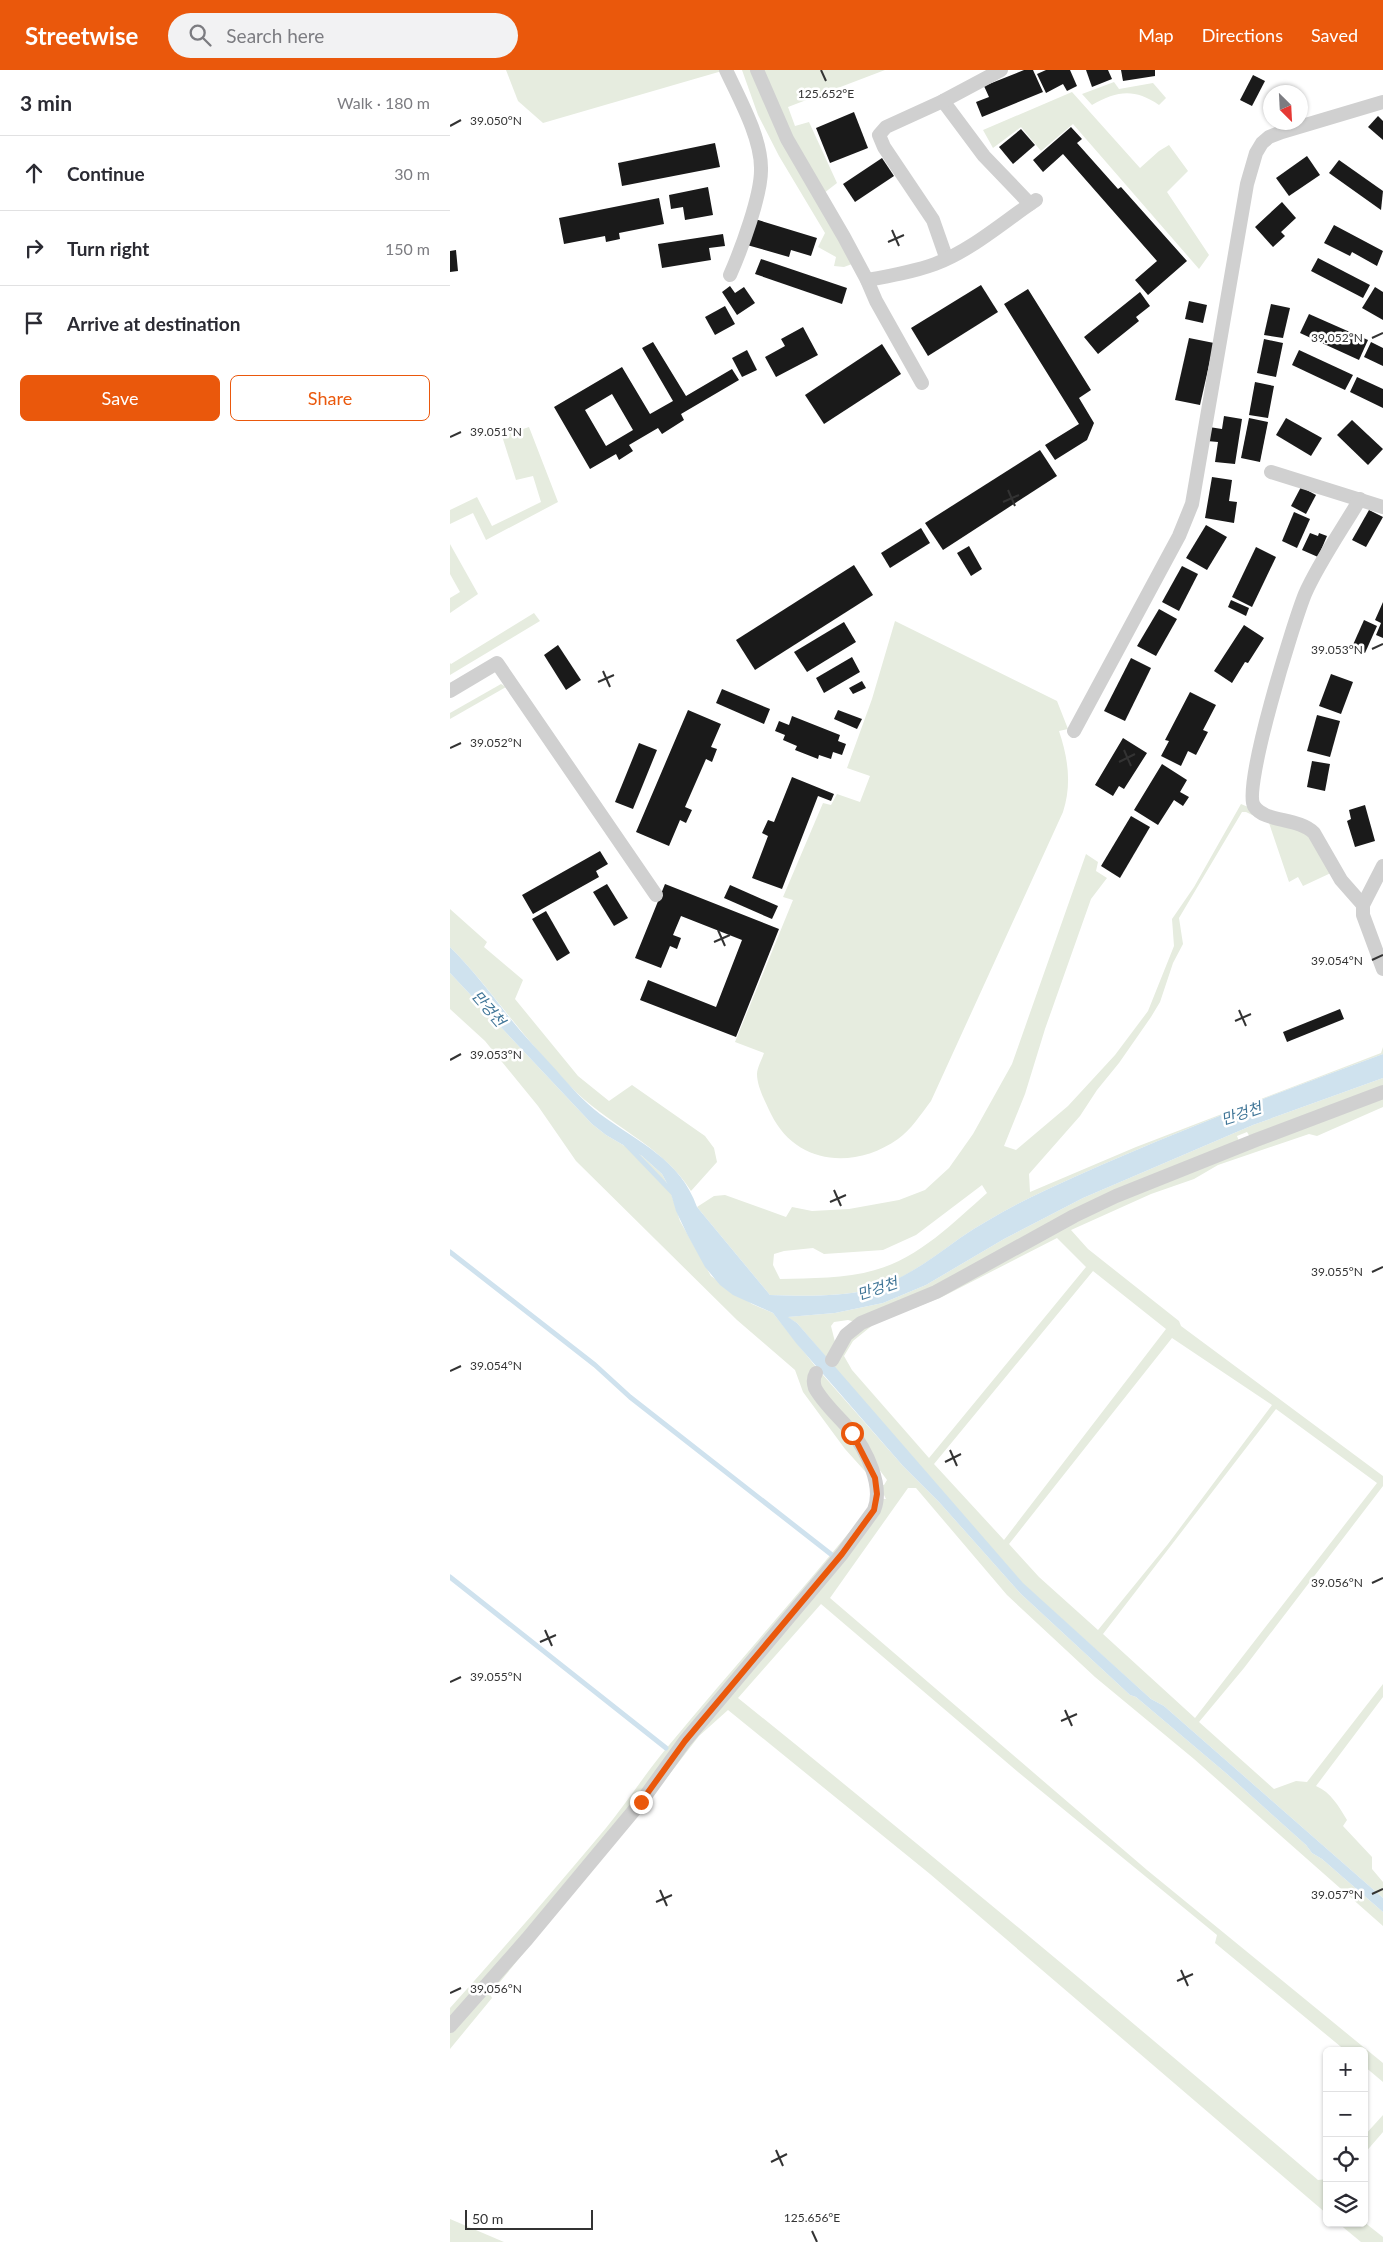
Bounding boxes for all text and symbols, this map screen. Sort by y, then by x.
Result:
search box [168,13,518,58]
text: Streetwise [25,21,138,50]
icon: search [186,21,214,49]
text: Search here [226,24,324,47]
text: Map [1138,24,1174,46]
text: Directions [1202,24,1283,46]
text: Saved [1311,24,1358,46]
north arrow [1263,85,1308,130]
text: 125.652°E [798,86,854,101]
text: 3 min [20,90,72,115]
text: Walk · 180 m [337,93,430,112]
text: 39.050°N [470,113,522,128]
icon: ahead [20,159,48,187]
text: Continue [67,162,145,185]
text: 30 m [394,164,430,183]
icon: right [20,234,48,262]
text: Turn right [67,237,149,260]
text: 150 m [385,239,430,258]
icon: arrive [20,309,48,337]
text: Arrive at destination [67,312,240,335]
text: 39.052°N [1311,330,1363,345]
button: Save [20,375,220,421]
button: Share [230,375,430,421]
text: 39.051°N [470,424,522,439]
text: 39.053°N [1311,642,1363,657]
text: 39.052°N [470,735,522,750]
text: 39.054°N [1311,953,1363,968]
water label: 만겅천 [469,986,511,1031]
text: 39.053°N [470,1047,522,1062]
water label: 만겅천 [1219,1097,1266,1128]
text: 39.055°N [1311,1264,1363,1279]
water label: 만겅천 [855,1272,902,1303]
text: 39.054°N [470,1358,522,1373]
route start [841,1422,864,1445]
text: 39.056°N [1311,1575,1363,1590]
text: 39.055°N [470,1669,522,1684]
route end [630,1791,653,1814]
text: 39.057°N [1311,1887,1363,1902]
text: 39.056°N [470,1981,522,1996]
map controls [1323,2047,1368,2227]
button: + [1323,2047,1368,2092]
button: − [1323,2092,1368,2137]
button: locate [1323,2137,1368,2182]
button: layers [1323,2182,1368,2227]
scale bar [465,2207,592,2230]
text: 50 m [472,2210,503,2227]
text: 125.656°E [784,2210,840,2225]

